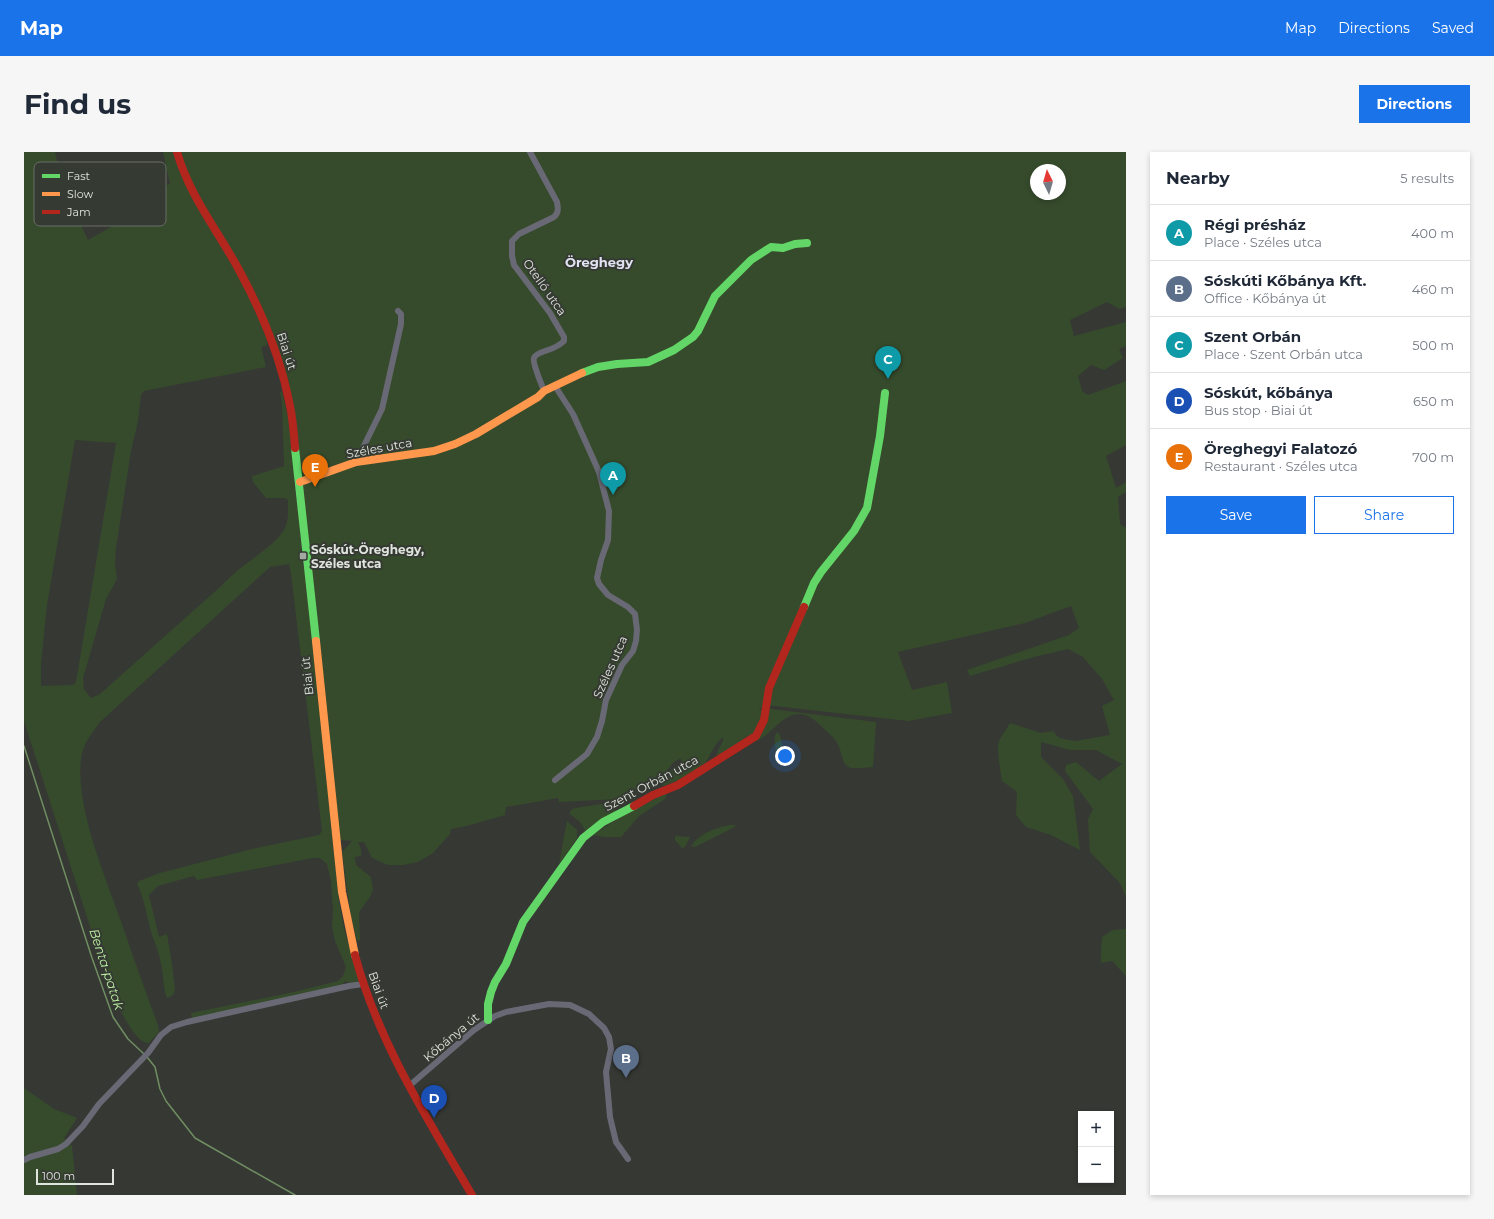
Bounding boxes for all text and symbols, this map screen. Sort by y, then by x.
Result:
text: Map [20,17,63,40]
text: Map [1285,19,1316,37]
text: Directions [1338,19,1410,37]
text: Saved [1432,19,1474,37]
button: Directions [1359,85,1470,123]
text: Find us [24,87,131,121]
legend [34,162,166,226]
north arrow [1030,164,1066,200]
text: Nearby [1166,168,1230,188]
text: Fast [67,169,91,183]
text: 5 results [1400,170,1454,186]
text: Slow [67,187,93,201]
text: Jam [66,205,91,219]
text: Régi présház [1204,215,1306,234]
text: A [1174,225,1184,241]
text: 400 m [1411,225,1454,241]
text: Place · Széles utca [1204,234,1322,250]
district label: Öreghegy [565,254,633,270]
street label: Otelló utca [520,256,570,318]
text: Sóskúti Kőbánya Kft. [1204,271,1367,290]
text: B [1174,281,1184,297]
text: 460 m [1412,281,1454,297]
text: Office · Kőbánya út [1204,290,1326,306]
text: Szent Orbán [1204,327,1301,346]
street label: Biai út [274,330,300,372]
text: C [1174,337,1184,353]
text: 500 m [1412,337,1454,353]
pin: C [875,346,901,379]
text: Place · Szent Orbán utca [1204,346,1363,362]
text: Sóskút, kőbánya [1204,383,1333,402]
text: D [1174,393,1184,409]
text: 650 m [1413,393,1454,409]
text: Bus stop · Biai út [1204,402,1313,418]
street label: Széles utca [345,435,413,461]
text: Öreghegyi Falatozó [1204,439,1357,458]
text: E [1175,449,1183,465]
text: 700 m [1412,449,1454,465]
pin: E [302,454,328,487]
text: Restaurant · Széles utca [1204,458,1358,474]
pin: A [600,462,626,495]
button: Save [1166,496,1306,534]
button: Share [1314,496,1454,534]
place label: Sóskút-Öreghegy, Széles utca [311,542,424,571]
marker: Sóskút-Öreghegy, Széles utca [298,551,308,561]
street label: Széles utca [590,633,630,701]
street label: Biai út [298,656,316,696]
your location [775,746,795,766]
street label: Szent Orbán utca [601,752,701,814]
water label: Benta-patak [86,926,128,1013]
street label: Biai út [365,969,393,1011]
street label: Kőbánya út [420,1009,482,1065]
pin: B [613,1045,639,1078]
pin: D [421,1085,447,1118]
map controls [1078,1111,1114,1183]
button: + [1078,1111,1114,1147]
button: − [1078,1147,1114,1183]
scale bar [36,1167,114,1186]
text: 100 m [42,1169,75,1183]

